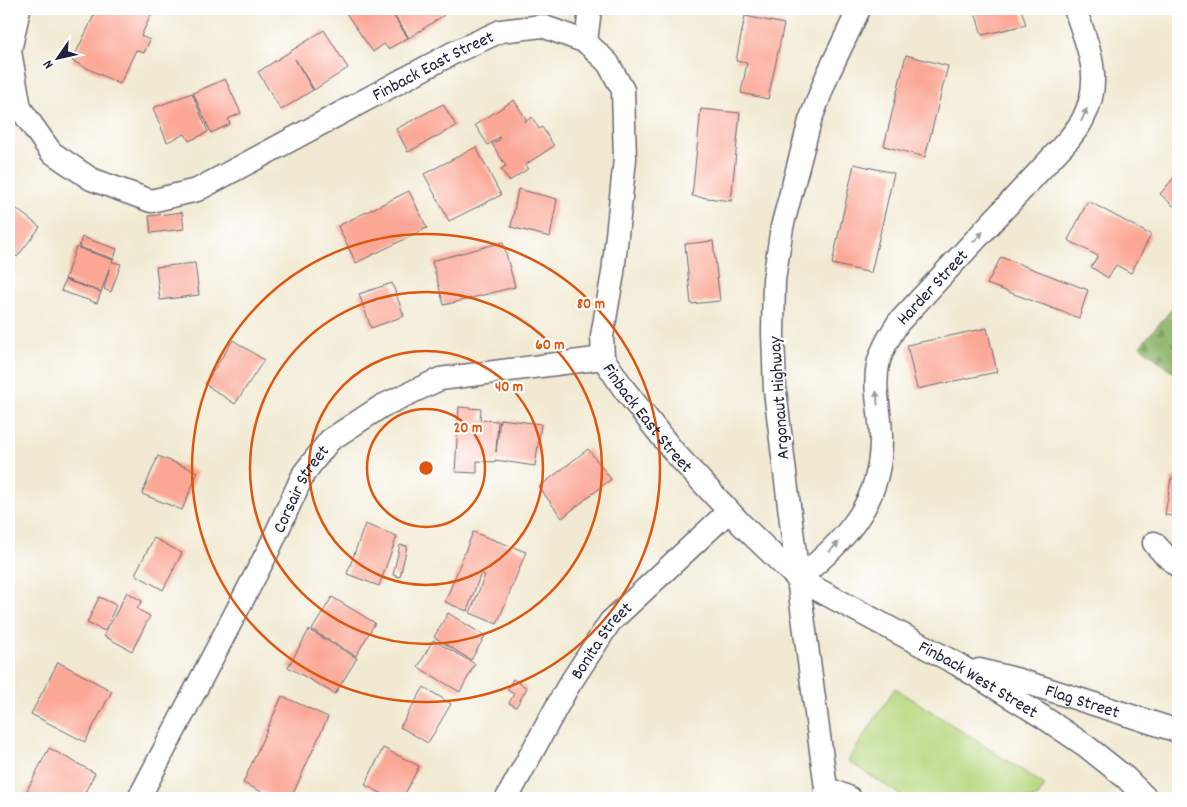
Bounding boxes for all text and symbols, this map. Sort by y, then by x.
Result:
street label: Finback East Street [369,26,499,109]
north arrow [32,32,82,82]
text: N [39,56,59,73]
one-way arrow [1081,108,1089,122]
one-way arrow [972,231,984,243]
street label: Harder Street [892,245,975,332]
text: 80 m [577,294,605,316]
text: 60 m [535,335,565,357]
street label: Argonaut Highway [764,335,797,460]
street label: Finback East Street [595,359,698,480]
text: 40 m [495,377,523,399]
one-way arrow [873,390,881,406]
text: 20 m [454,418,482,440]
street label: Corsair Street [268,440,337,538]
centre of rings [417,459,435,477]
one-way arrow [828,541,840,553]
street label: Bonita Street [566,597,639,685]
street label: Finback West Street [913,636,1042,726]
street label: Flag Street [1042,679,1122,726]

